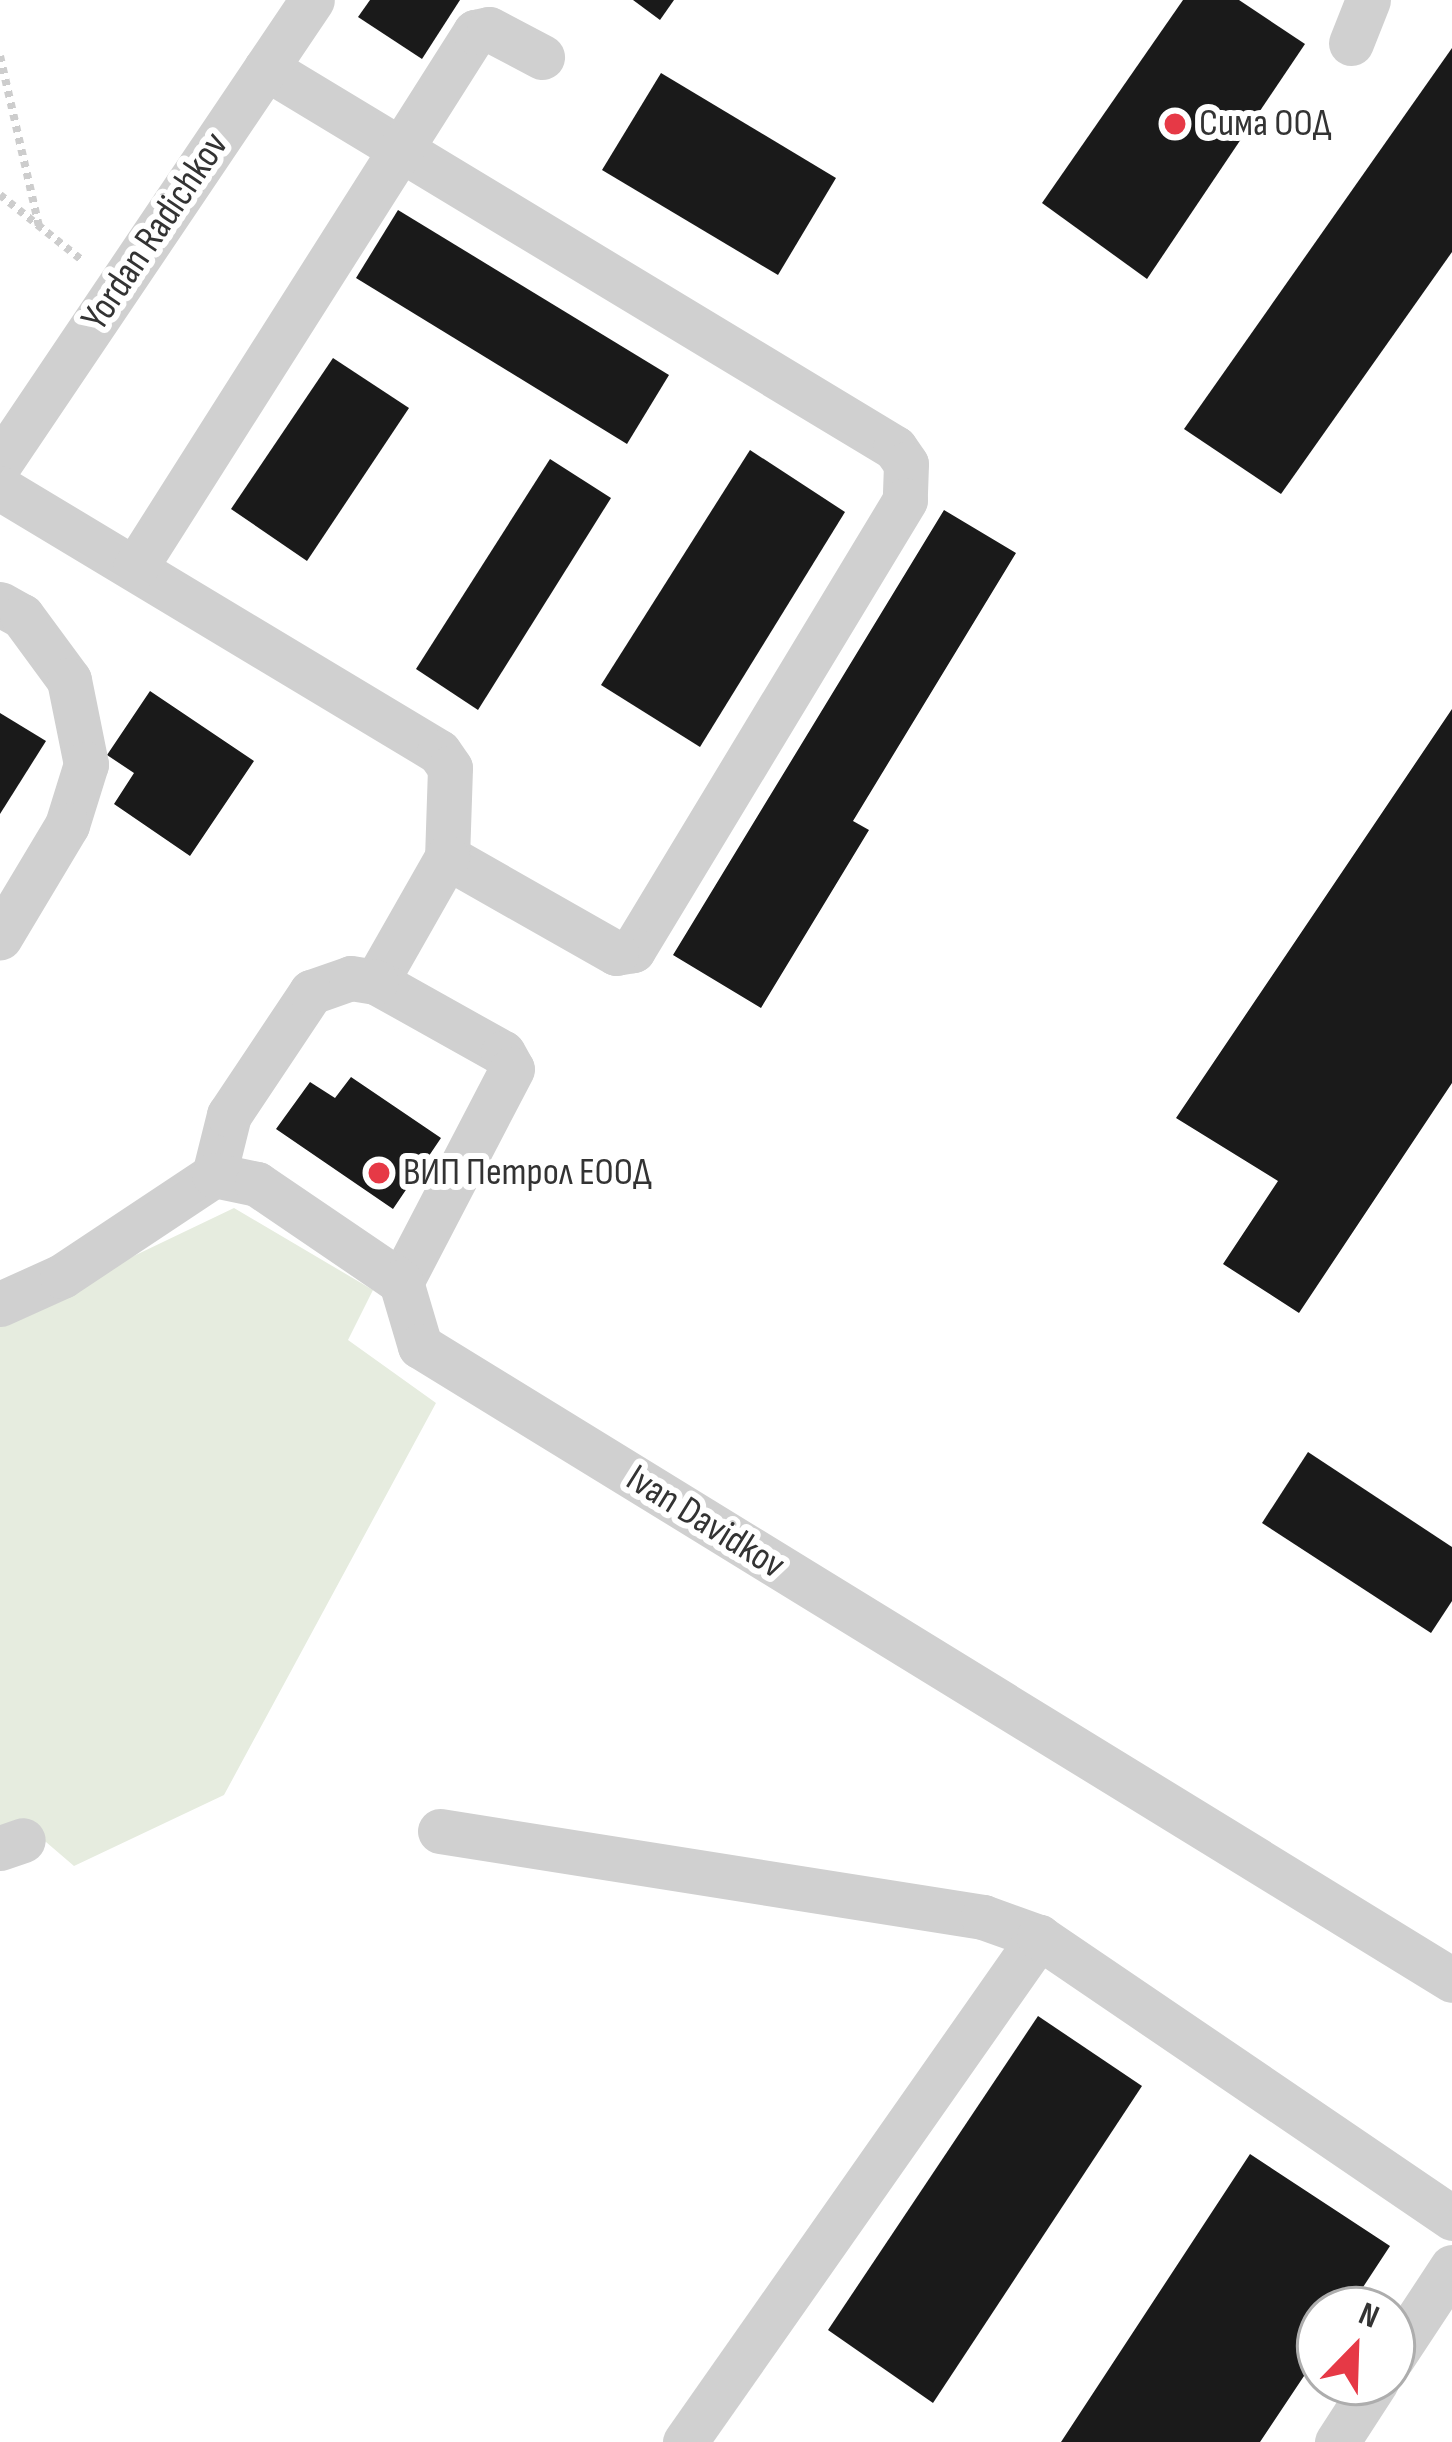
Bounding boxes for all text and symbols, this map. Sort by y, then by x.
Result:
place label: Сима ООД [1199,101,1331,147]
marker: Сима ООД [1162,111,1188,137]
street label: Yordan Radichkov [73,124,239,340]
place label: ВИП Петрол ЕООД [403,1150,652,1196]
marker: ВИП Петрол ЕООД [366,1160,392,1186]
street label: Ivan Davidkov [617,1456,793,1590]
north arrow [1296,2286,1416,2406]
text: N [1353,2294,1385,2337]

